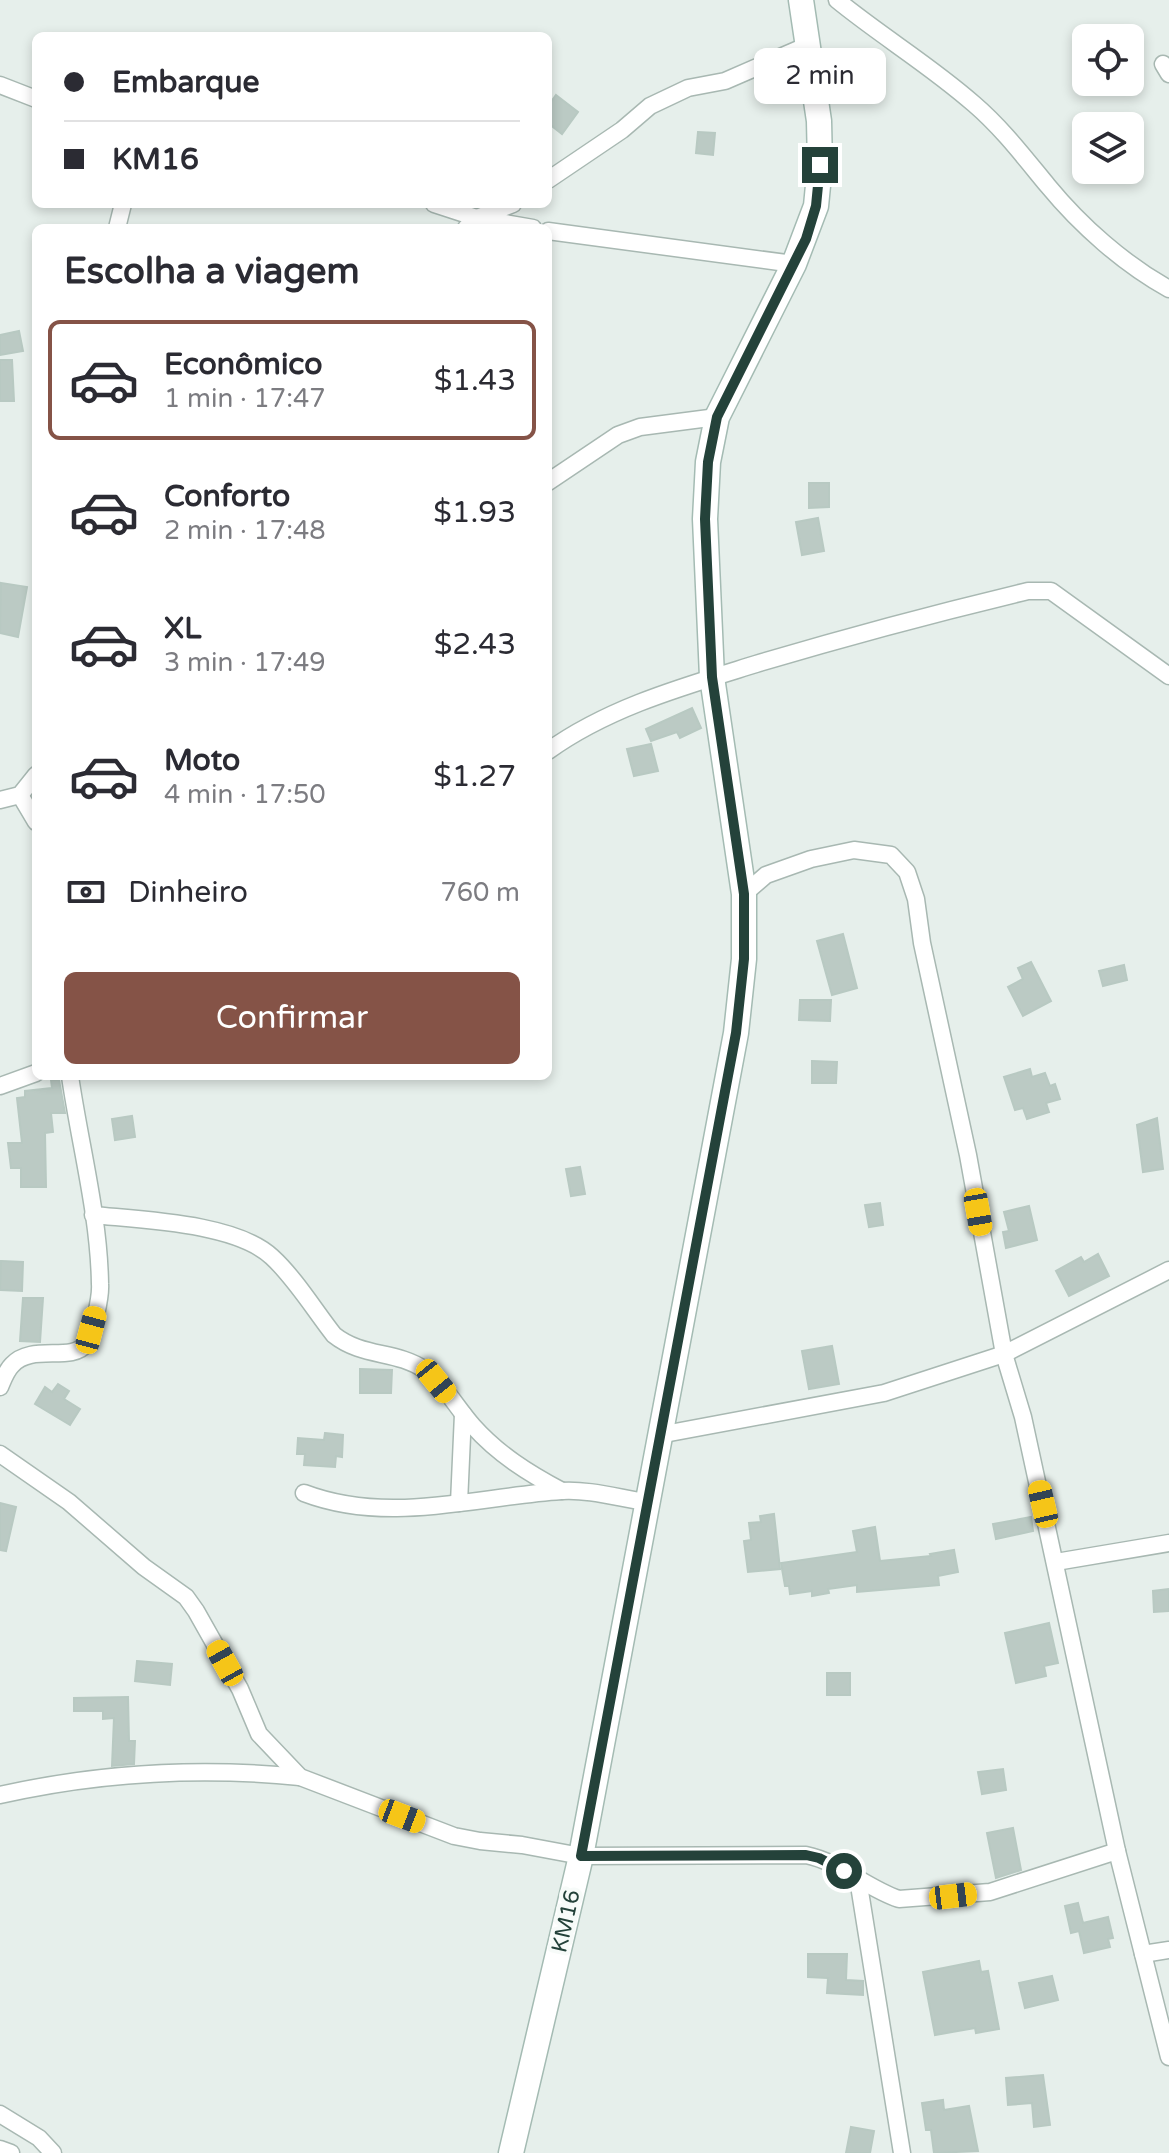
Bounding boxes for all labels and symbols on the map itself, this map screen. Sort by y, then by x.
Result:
callout: 2 min [754,49,886,105]
route end [802,147,838,183]
car [962,1186,994,1238]
car [73,1304,109,1356]
car [412,1355,460,1407]
car [1026,1478,1060,1530]
car [203,1636,247,1690]
car [375,1796,429,1836]
route start [826,1853,862,1889]
car [928,1881,978,1911]
street label: KM16 [546,1887,586,1955]

